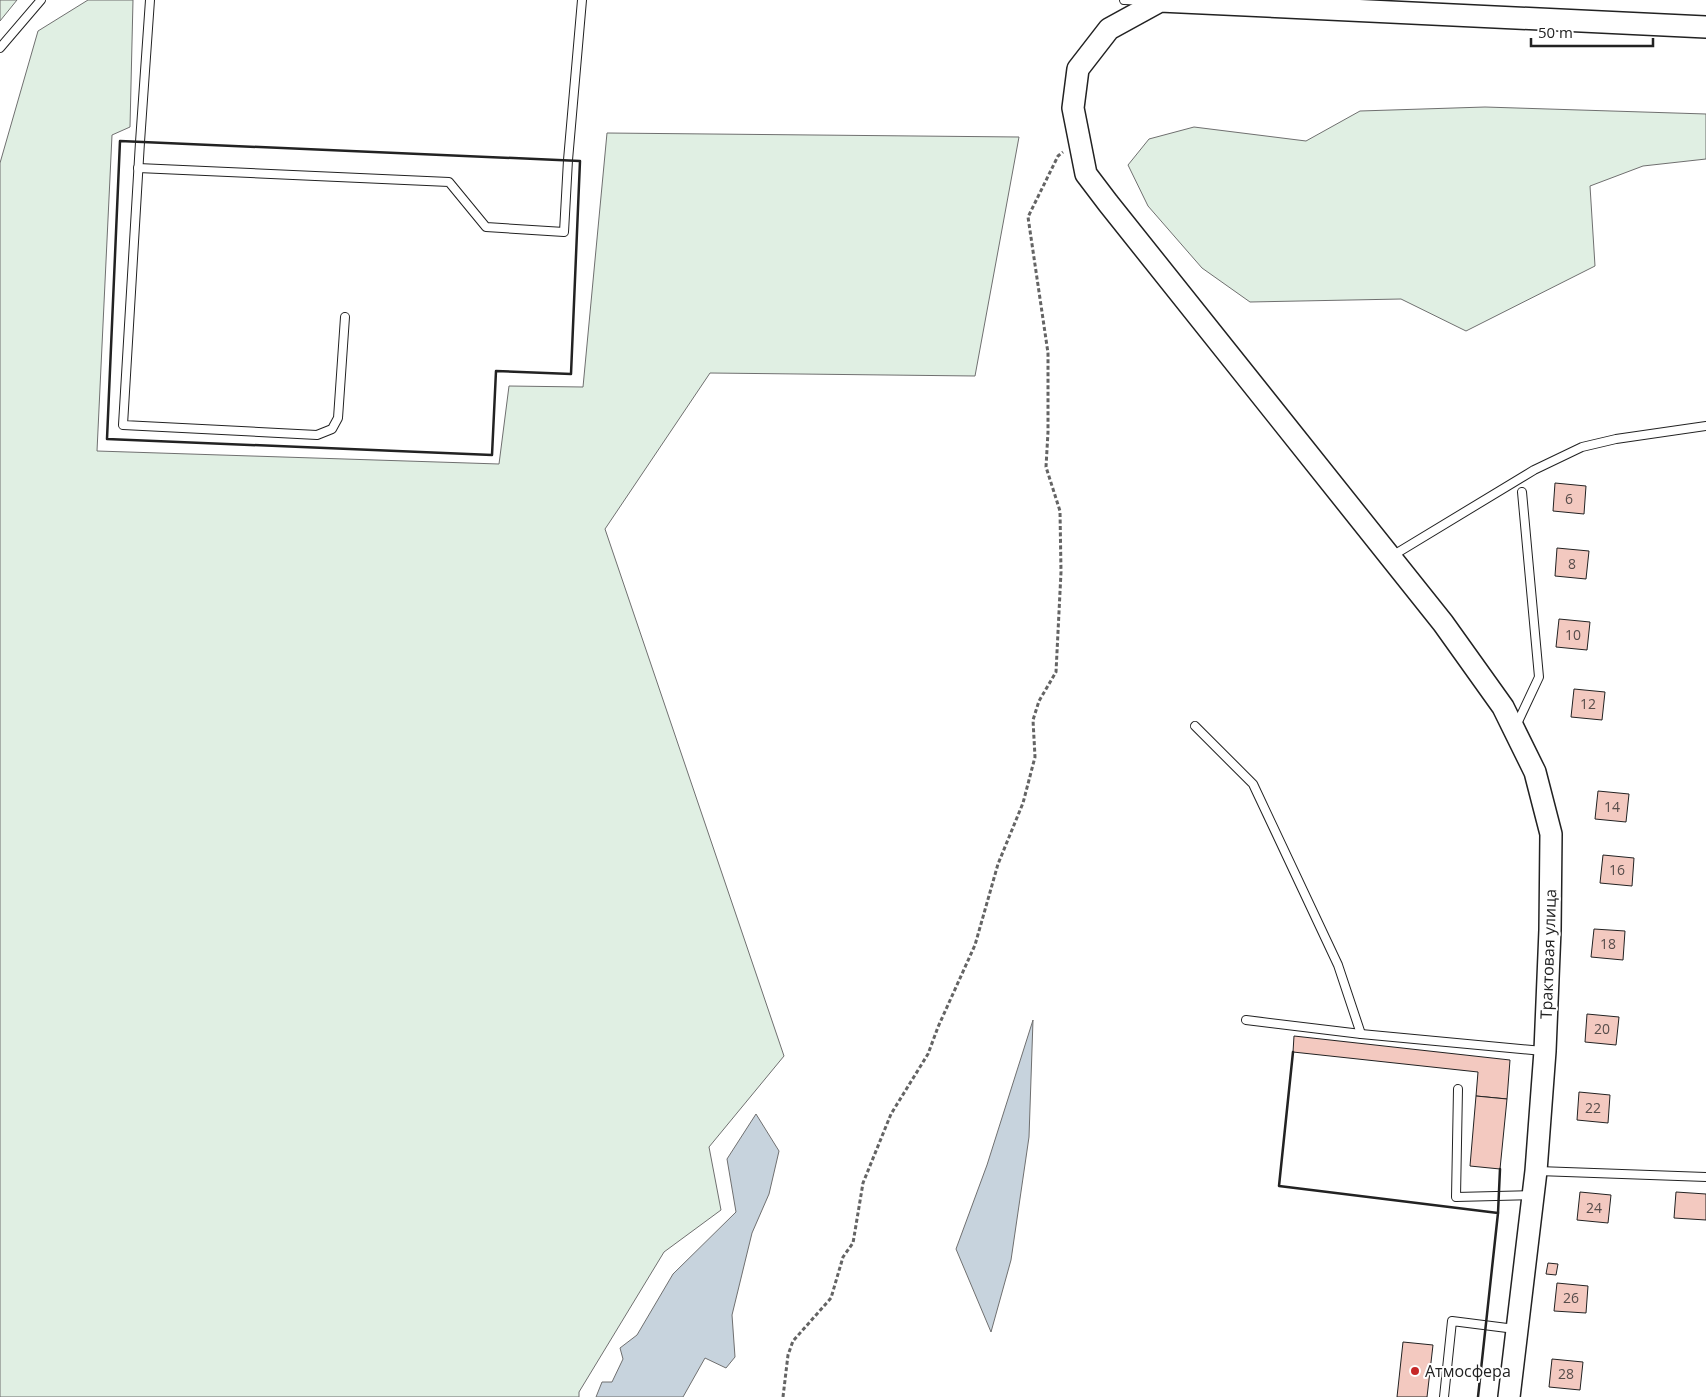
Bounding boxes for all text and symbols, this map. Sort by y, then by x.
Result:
scale bar [1531,15,1654,47]
text: 50 m [1538,22,1573,42]
house number: 6 [1565,489,1573,508]
house number: 8 [1568,554,1576,573]
house number: 10 [1565,625,1581,644]
house number: 12 [1580,694,1596,713]
house number: 14 [1604,797,1620,816]
house number: 16 [1609,860,1625,879]
street label: Трактовая улица [1535,889,1561,1019]
house number: 18 [1600,934,1616,953]
house number: 20 [1594,1019,1610,1038]
house number: 22 [1585,1098,1601,1117]
house number: 24 [1586,1198,1602,1217]
house number: 26 [1563,1288,1579,1307]
place label: Атмосфера [1425,1360,1511,1382]
house number: 28 [1558,1364,1574,1383]
marker: Атмосфера [1409,1365,1421,1377]

